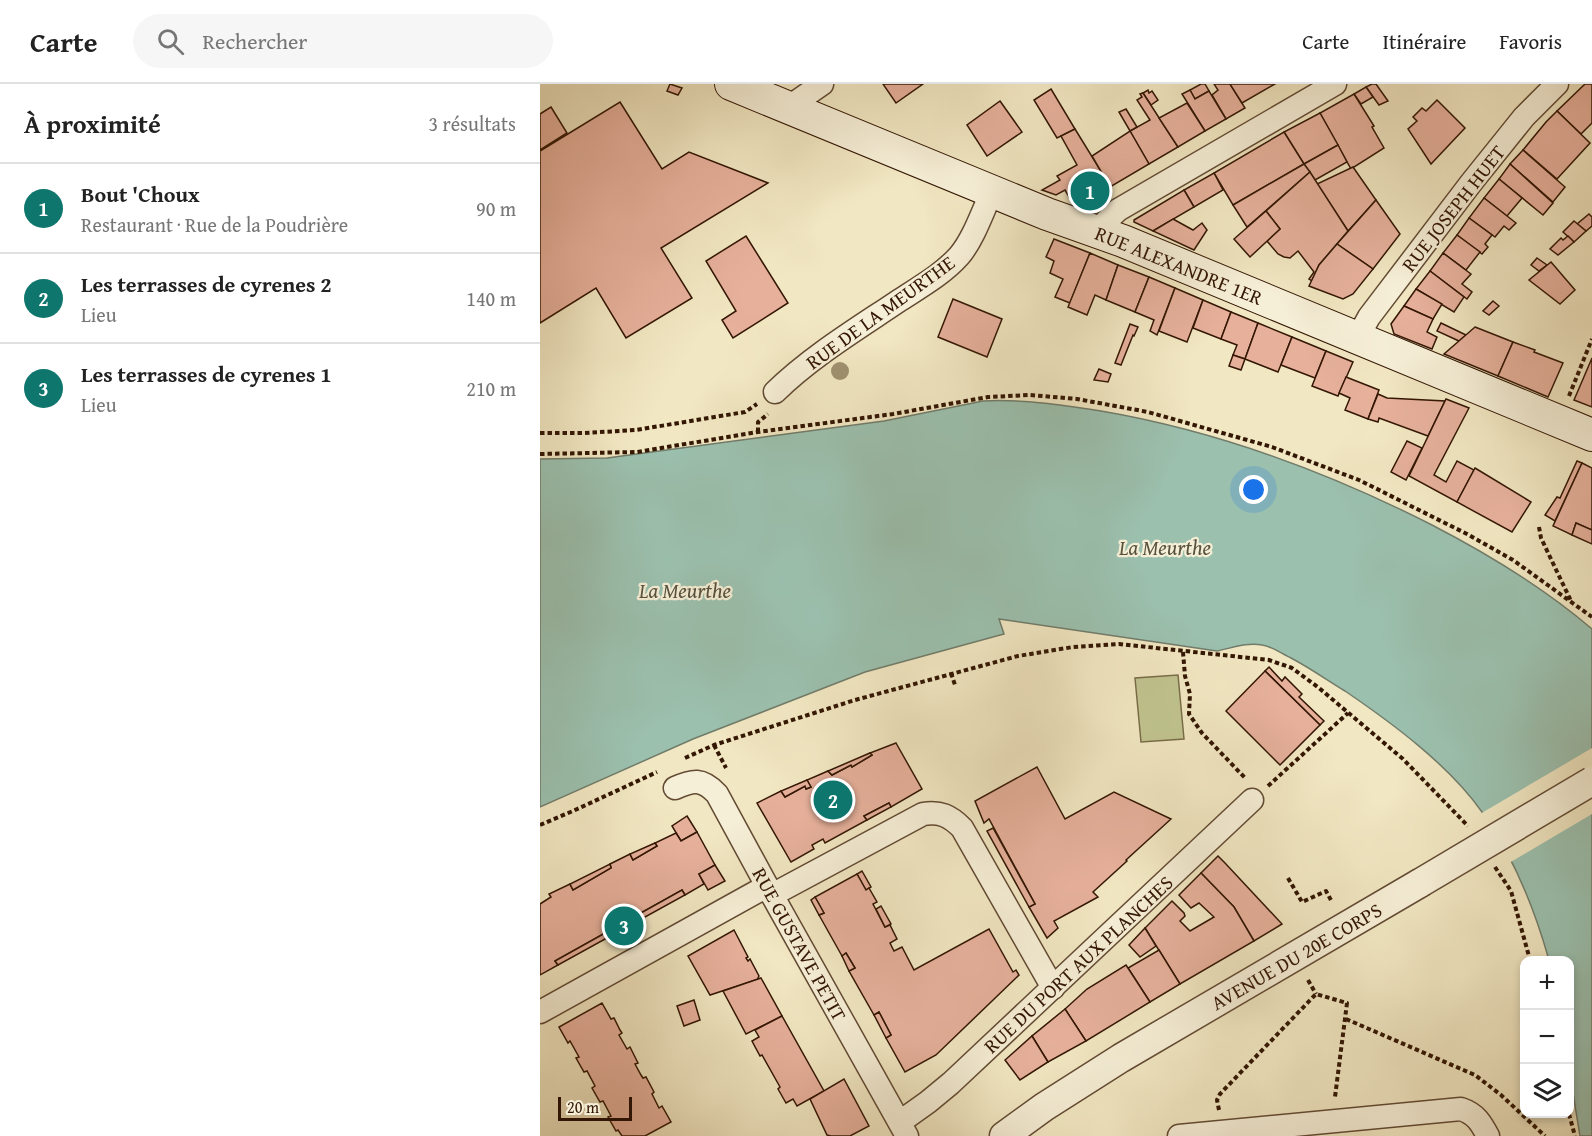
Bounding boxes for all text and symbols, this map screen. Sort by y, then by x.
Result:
search box [133,14,553,68]
text: Carte [30,21,97,62]
icon: search [154,25,187,58]
text: Rechercher [202,25,307,57]
text: Carte [1302,26,1349,57]
text: Itinéraire [1382,26,1466,57]
text: Favoris [1499,26,1562,57]
text: À proximité [24,104,161,143]
text: 3 résultats [428,109,516,138]
street label: RUE JOSEPH HUET [1394,138,1512,278]
pin: 1 [1070,168,1110,214]
text: Bout 'Choux [81,178,200,210]
text: 1 [38,194,49,223]
text: 90 m [476,194,516,223]
text: Restaurant · Rue de la Poudrière [81,210,348,239]
street label: RUE ALEXANDRE 1ER [1091,218,1268,312]
street label: RUE DE LA MEURTHE [800,248,960,376]
text: Les terrasses de cyrenes 2 [81,268,332,300]
text: 2 [38,284,49,313]
text: 140 m [466,284,516,313]
text: Lieu [81,300,117,329]
text: Les terrasses de cyrenes 1 [81,358,332,390]
text: 3 [38,374,49,403]
text: 210 m [466,374,516,403]
text: Lieu [81,390,117,419]
your location [1239,475,1268,504]
water label: La Meurthe [1118,532,1211,563]
water label: La Meurthe [638,575,731,606]
pin: 2 [814,778,852,822]
street label: RUE GUSTAVE PETIT [746,862,854,1026]
street label: RUE DU PORT AUX PLANCHES [977,868,1179,1060]
street label: AVENUE DU 20E CORPS [1205,895,1387,1017]
pin: 3 [604,904,644,948]
map controls [1520,956,1574,1118]
button: + [1520,956,1574,1010]
button: − [1520,1010,1574,1064]
button: layers [1520,1064,1574,1118]
scale bar [558,1094,632,1122]
text: 20 m [567,1095,599,1119]

